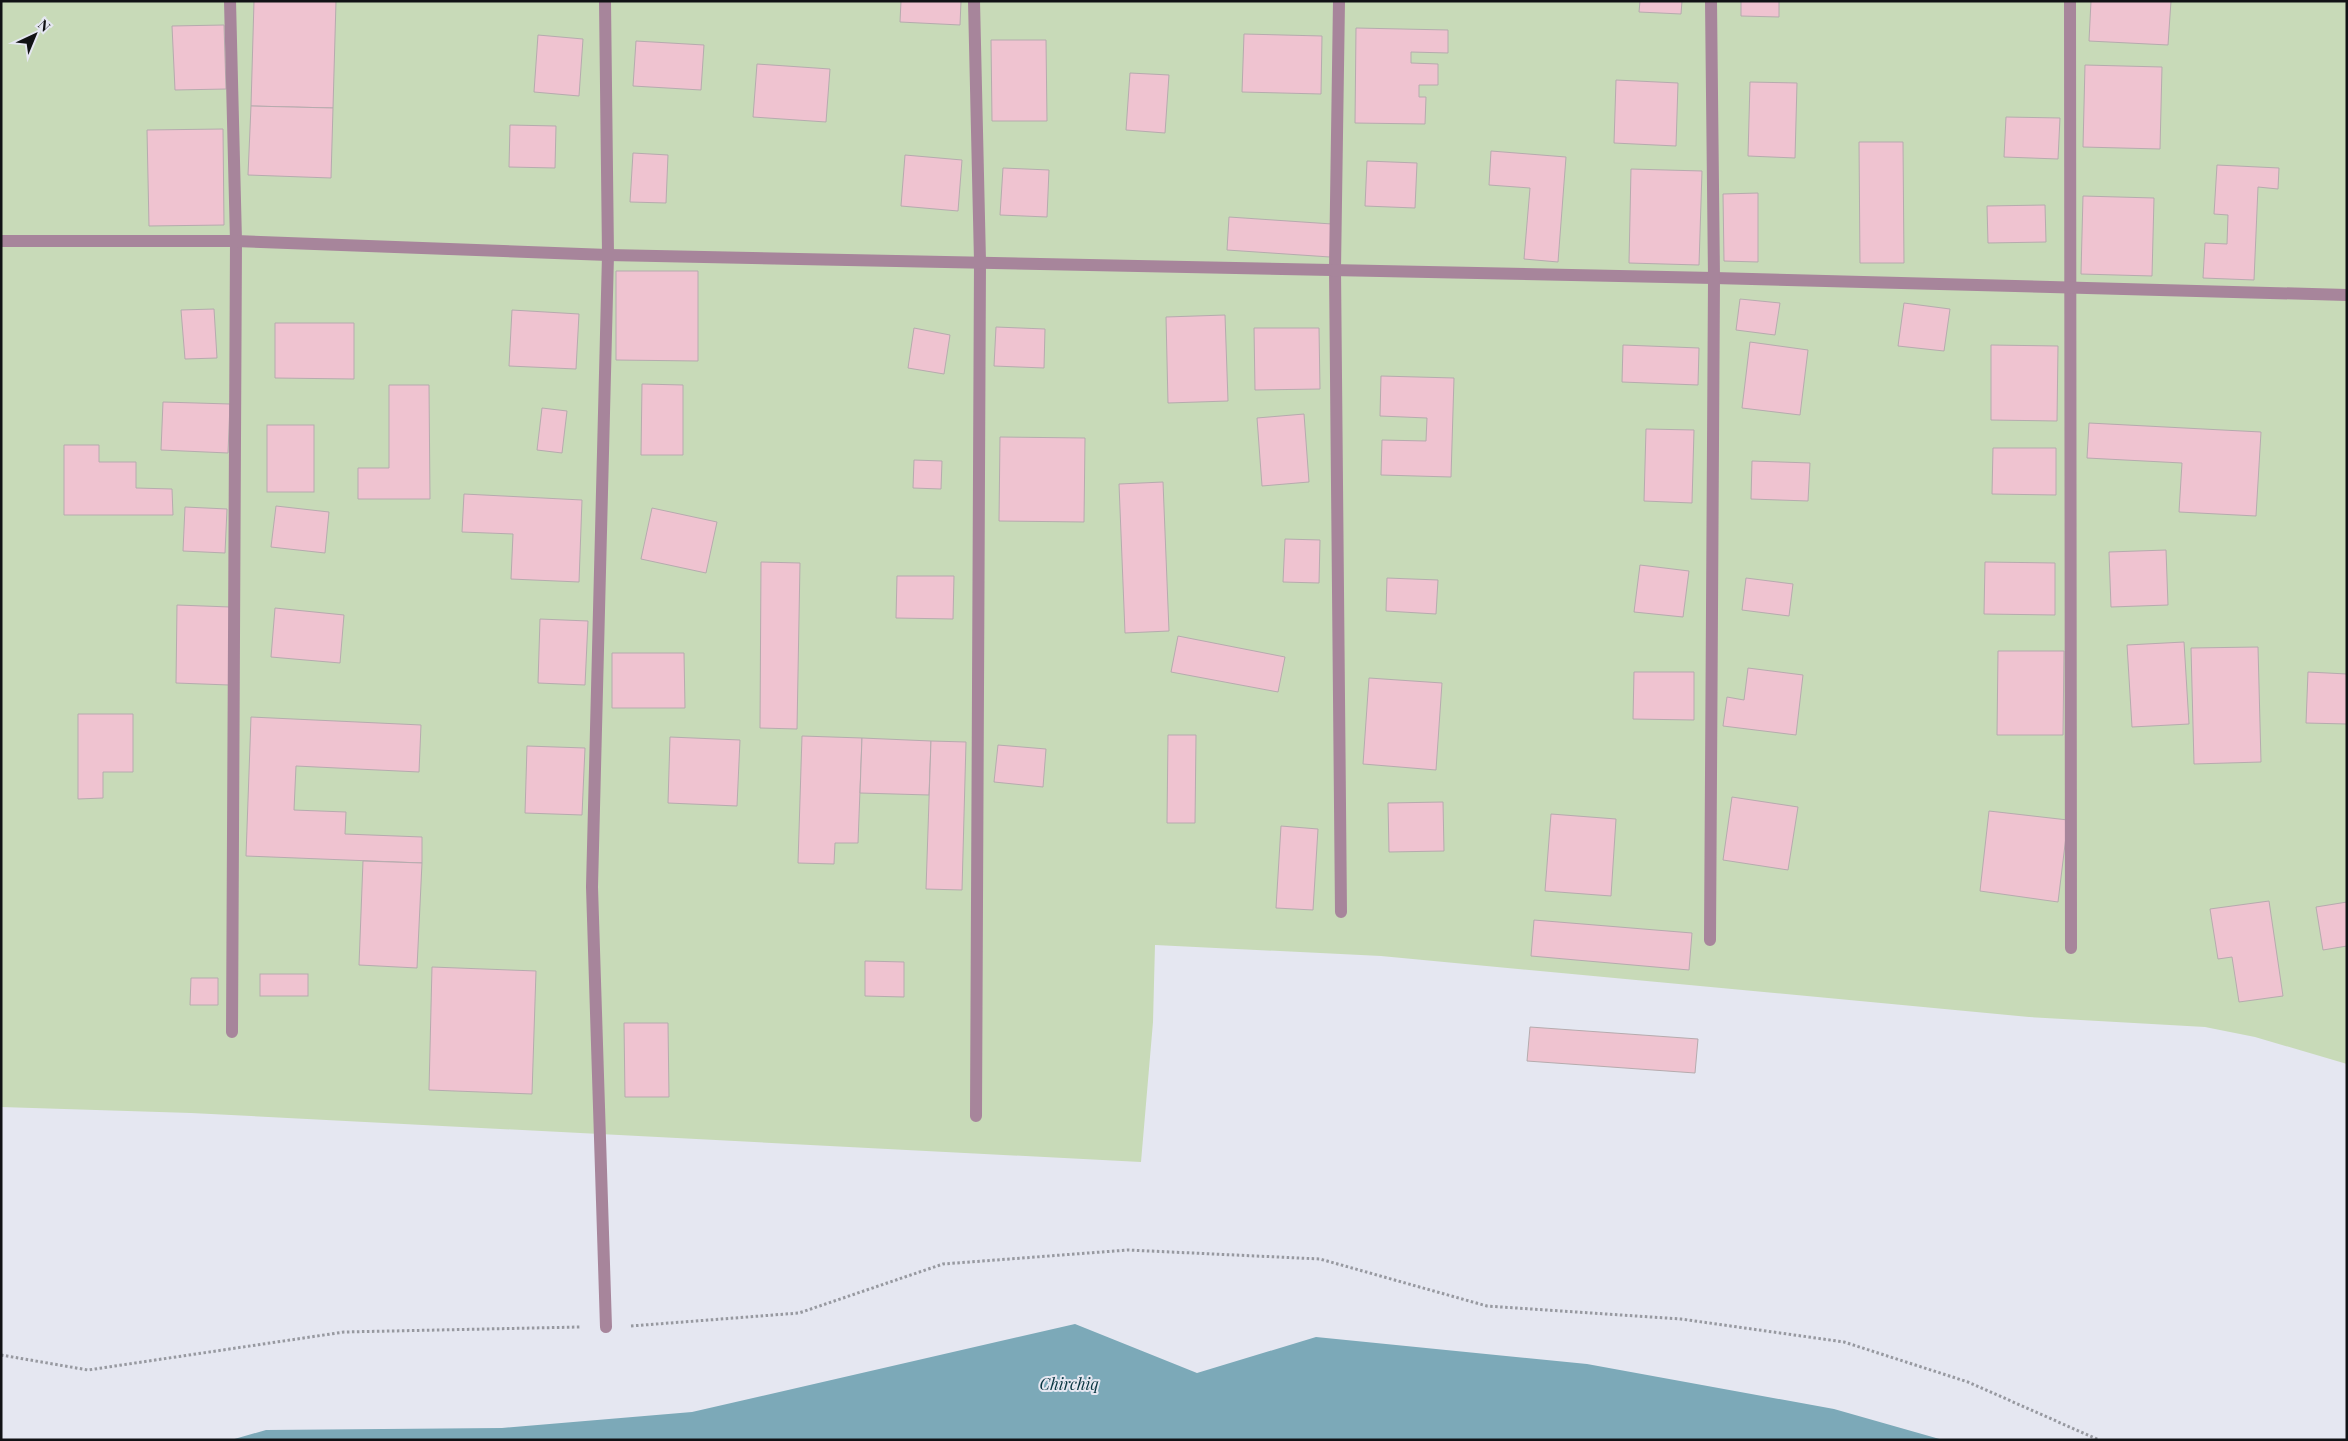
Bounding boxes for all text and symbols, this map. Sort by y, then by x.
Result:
north arrow [10,10,60,60]
text: N [34,15,55,36]
water label: Chirchiq [1039,1373,1099,1394]

